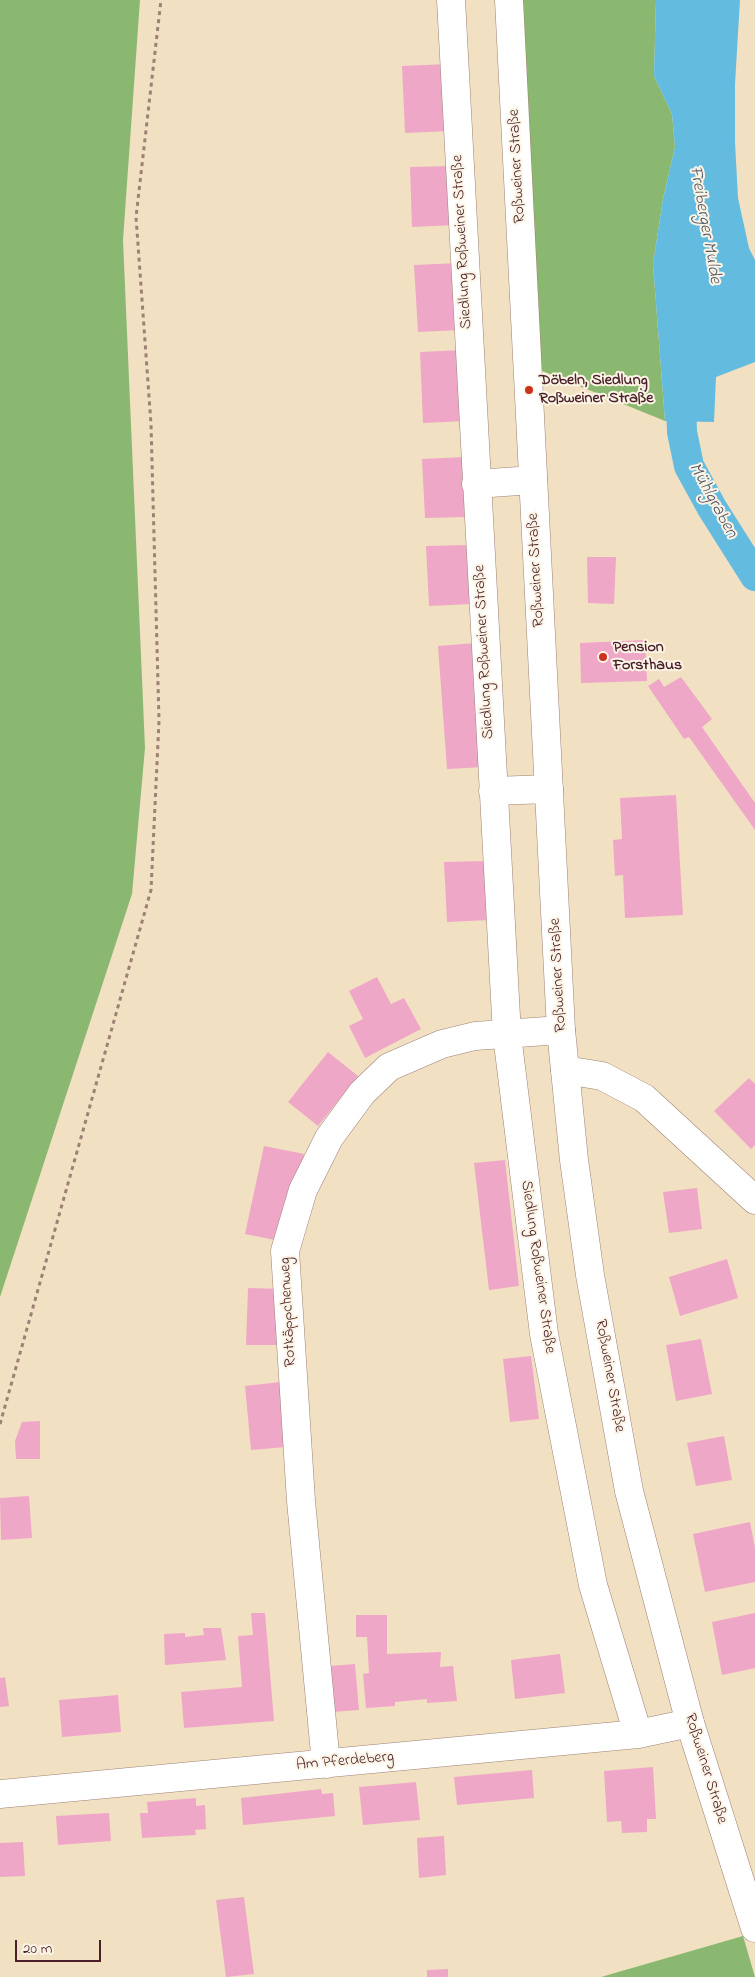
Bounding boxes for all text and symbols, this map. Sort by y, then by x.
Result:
street label: Roßweiner Straße [505,108,531,224]
street label: Siedlung Roßweiner Straße [449,154,477,330]
water label: Freiberger Mulde [683,165,725,285]
place label: Döbeln, Siedlung Roßweiner Straße [539,371,653,409]
marker: Döbeln, Siedlung Roßweiner Straße [523,384,535,396]
water label: Mühlgraben [683,460,741,542]
street label: Roßweiner Straße [524,512,550,628]
street label: Siedlung Roßweiner Straße [471,564,499,740]
place label: Pension Forsthaus [613,638,682,676]
marker: Pension Forsthaus [597,651,609,663]
street label: Roßweiner Straße [546,917,572,1033]
street label: Siedlung Roßweiner Straße [515,1179,559,1355]
street label: Rotkäppchenweg [277,1257,301,1367]
street label: Roßweiner Straße [590,1318,628,1434]
street label: Roßweiner Straße [679,1711,731,1827]
street label: Am Pferdeberg [295,1748,395,1776]
scale bar [18,1930,104,1962]
text: 20 m [23,1938,52,1960]

